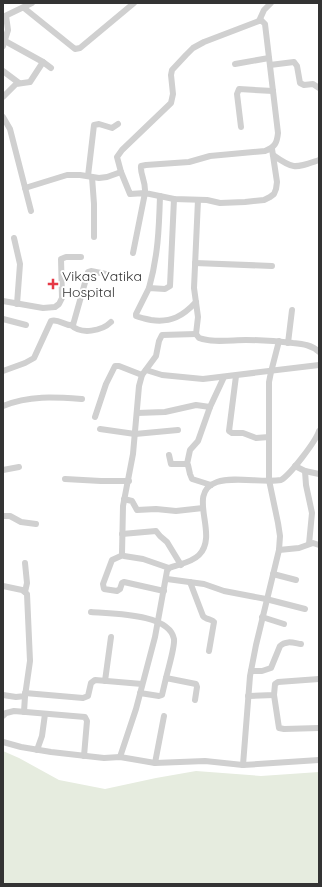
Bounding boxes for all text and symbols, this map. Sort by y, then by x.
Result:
place label: Vikas Vatika Hospital [62,267,142,301]
marker: Vikas Vatika Hospital [47,278,59,290]

